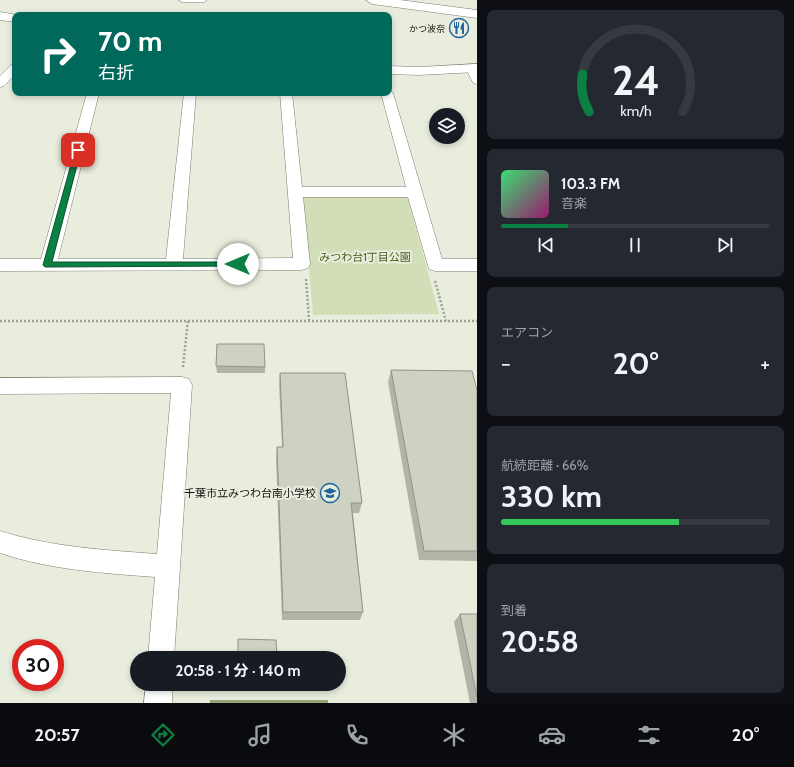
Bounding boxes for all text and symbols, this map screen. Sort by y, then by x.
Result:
restaurant icon: かつ波奈 [448,17,470,39]
place label: かつ波奈 [409,23,445,34]
text: 70 m [98,24,162,58]
icon: right [32,28,84,80]
text: 24 [612,55,659,105]
text: 右折 [98,62,134,84]
text: km/h [620,102,651,120]
map controls [429,108,465,144]
button: layers [429,108,465,144]
pin [61,133,95,167]
icon: arrive [67,139,89,161]
text: 103.3 FM [561,175,620,193]
text: 音楽 [561,195,587,211]
icon: previous [535,234,557,256]
icon: pause [624,234,646,256]
icon: next [714,234,736,256]
position arrow [217,243,259,285]
park label: みつわ台1丁目公園 [319,250,411,264]
text: エアコン [501,324,553,340]
text: 20° [613,345,658,382]
text: − [501,350,511,377]
text: + [760,350,770,377]
text: 航続距離 · 66% [501,457,588,473]
text: 330 km [501,478,602,515]
school or university icon: 千葉市立みつわ台南小学校 [319,482,341,504]
place label: 千葉市立みつわ台南小学校 [184,486,316,500]
text: 到着 [501,602,527,618]
text: 20:58 [501,623,579,660]
speed limit sign: 30 [12,639,64,691]
text: 20:58 · 1 分 · 140 m [175,662,301,680]
icon: directions [149,721,177,749]
icon: music [246,721,274,749]
icon: phone [343,721,371,749]
icon: climate [440,721,468,749]
icon: car [538,721,566,749]
icon: filters [635,721,663,749]
text: 20:57 [35,724,80,746]
text: 20° [732,724,759,746]

